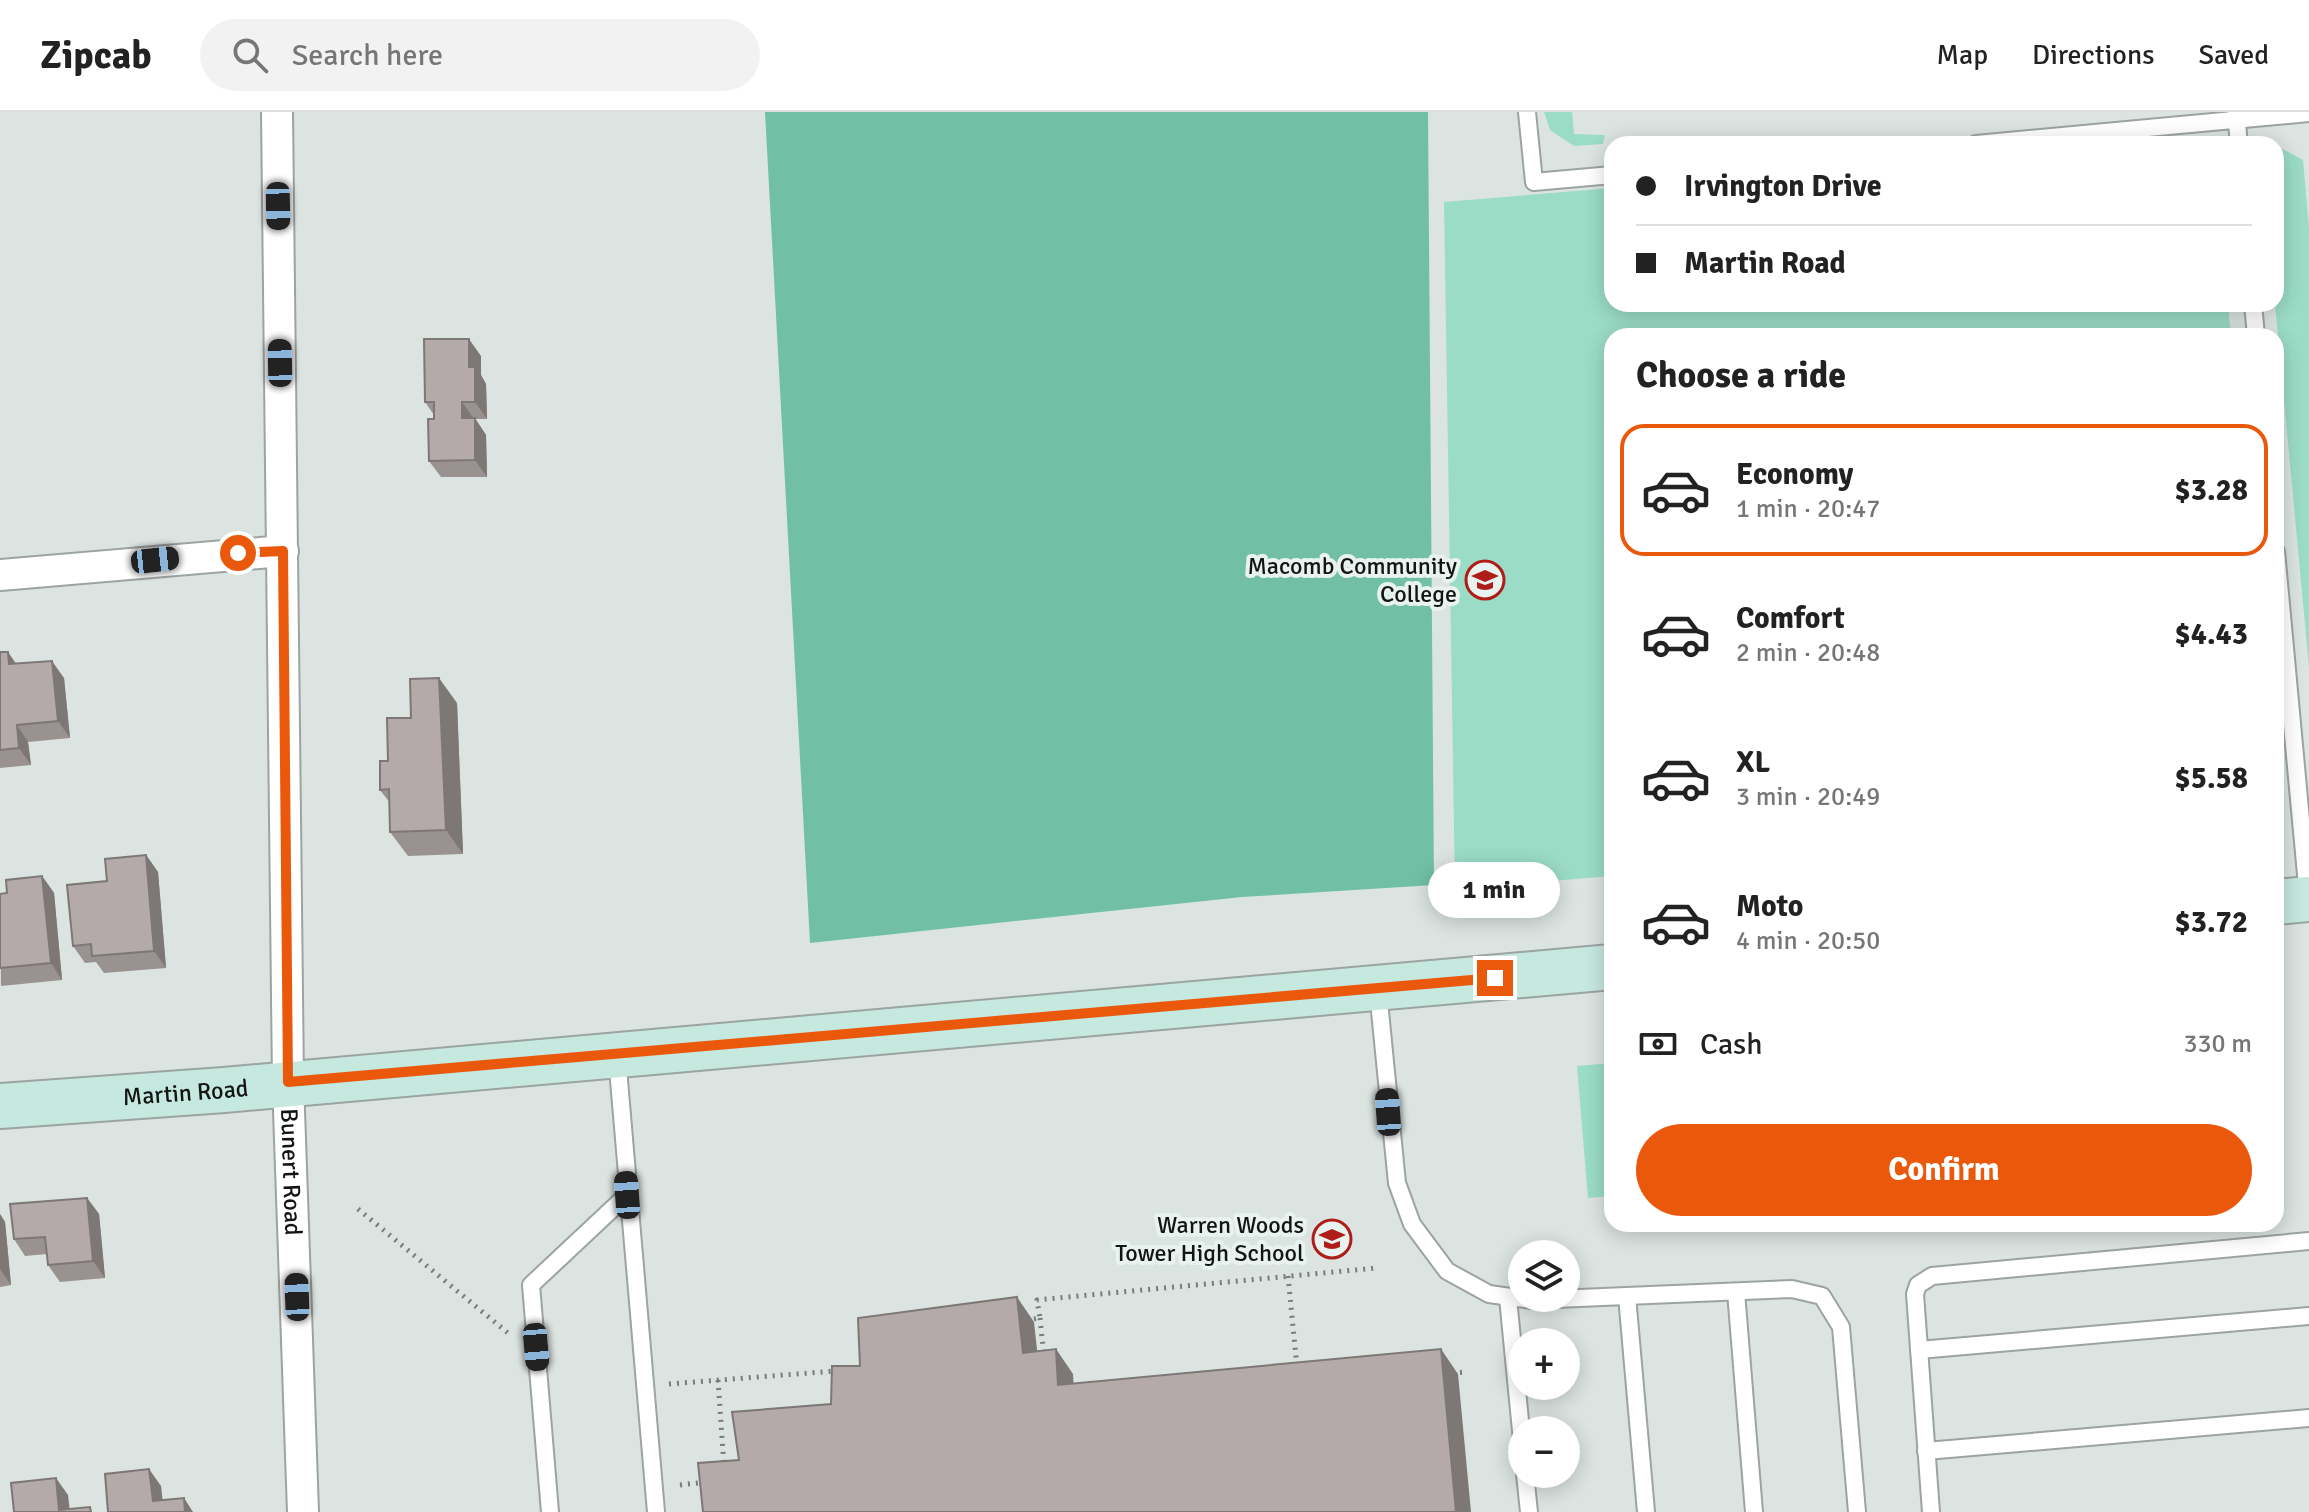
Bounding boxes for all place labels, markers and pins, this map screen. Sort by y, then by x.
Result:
place label: Macomb Community College [1247,551,1457,609]
school or university icon: Macomb Community College [1464,559,1506,601]
place label: Warren Woods Tower High School [1115,1210,1304,1268]
school or university icon: Warren Woods Tower High School [1311,1218,1353,1260]

